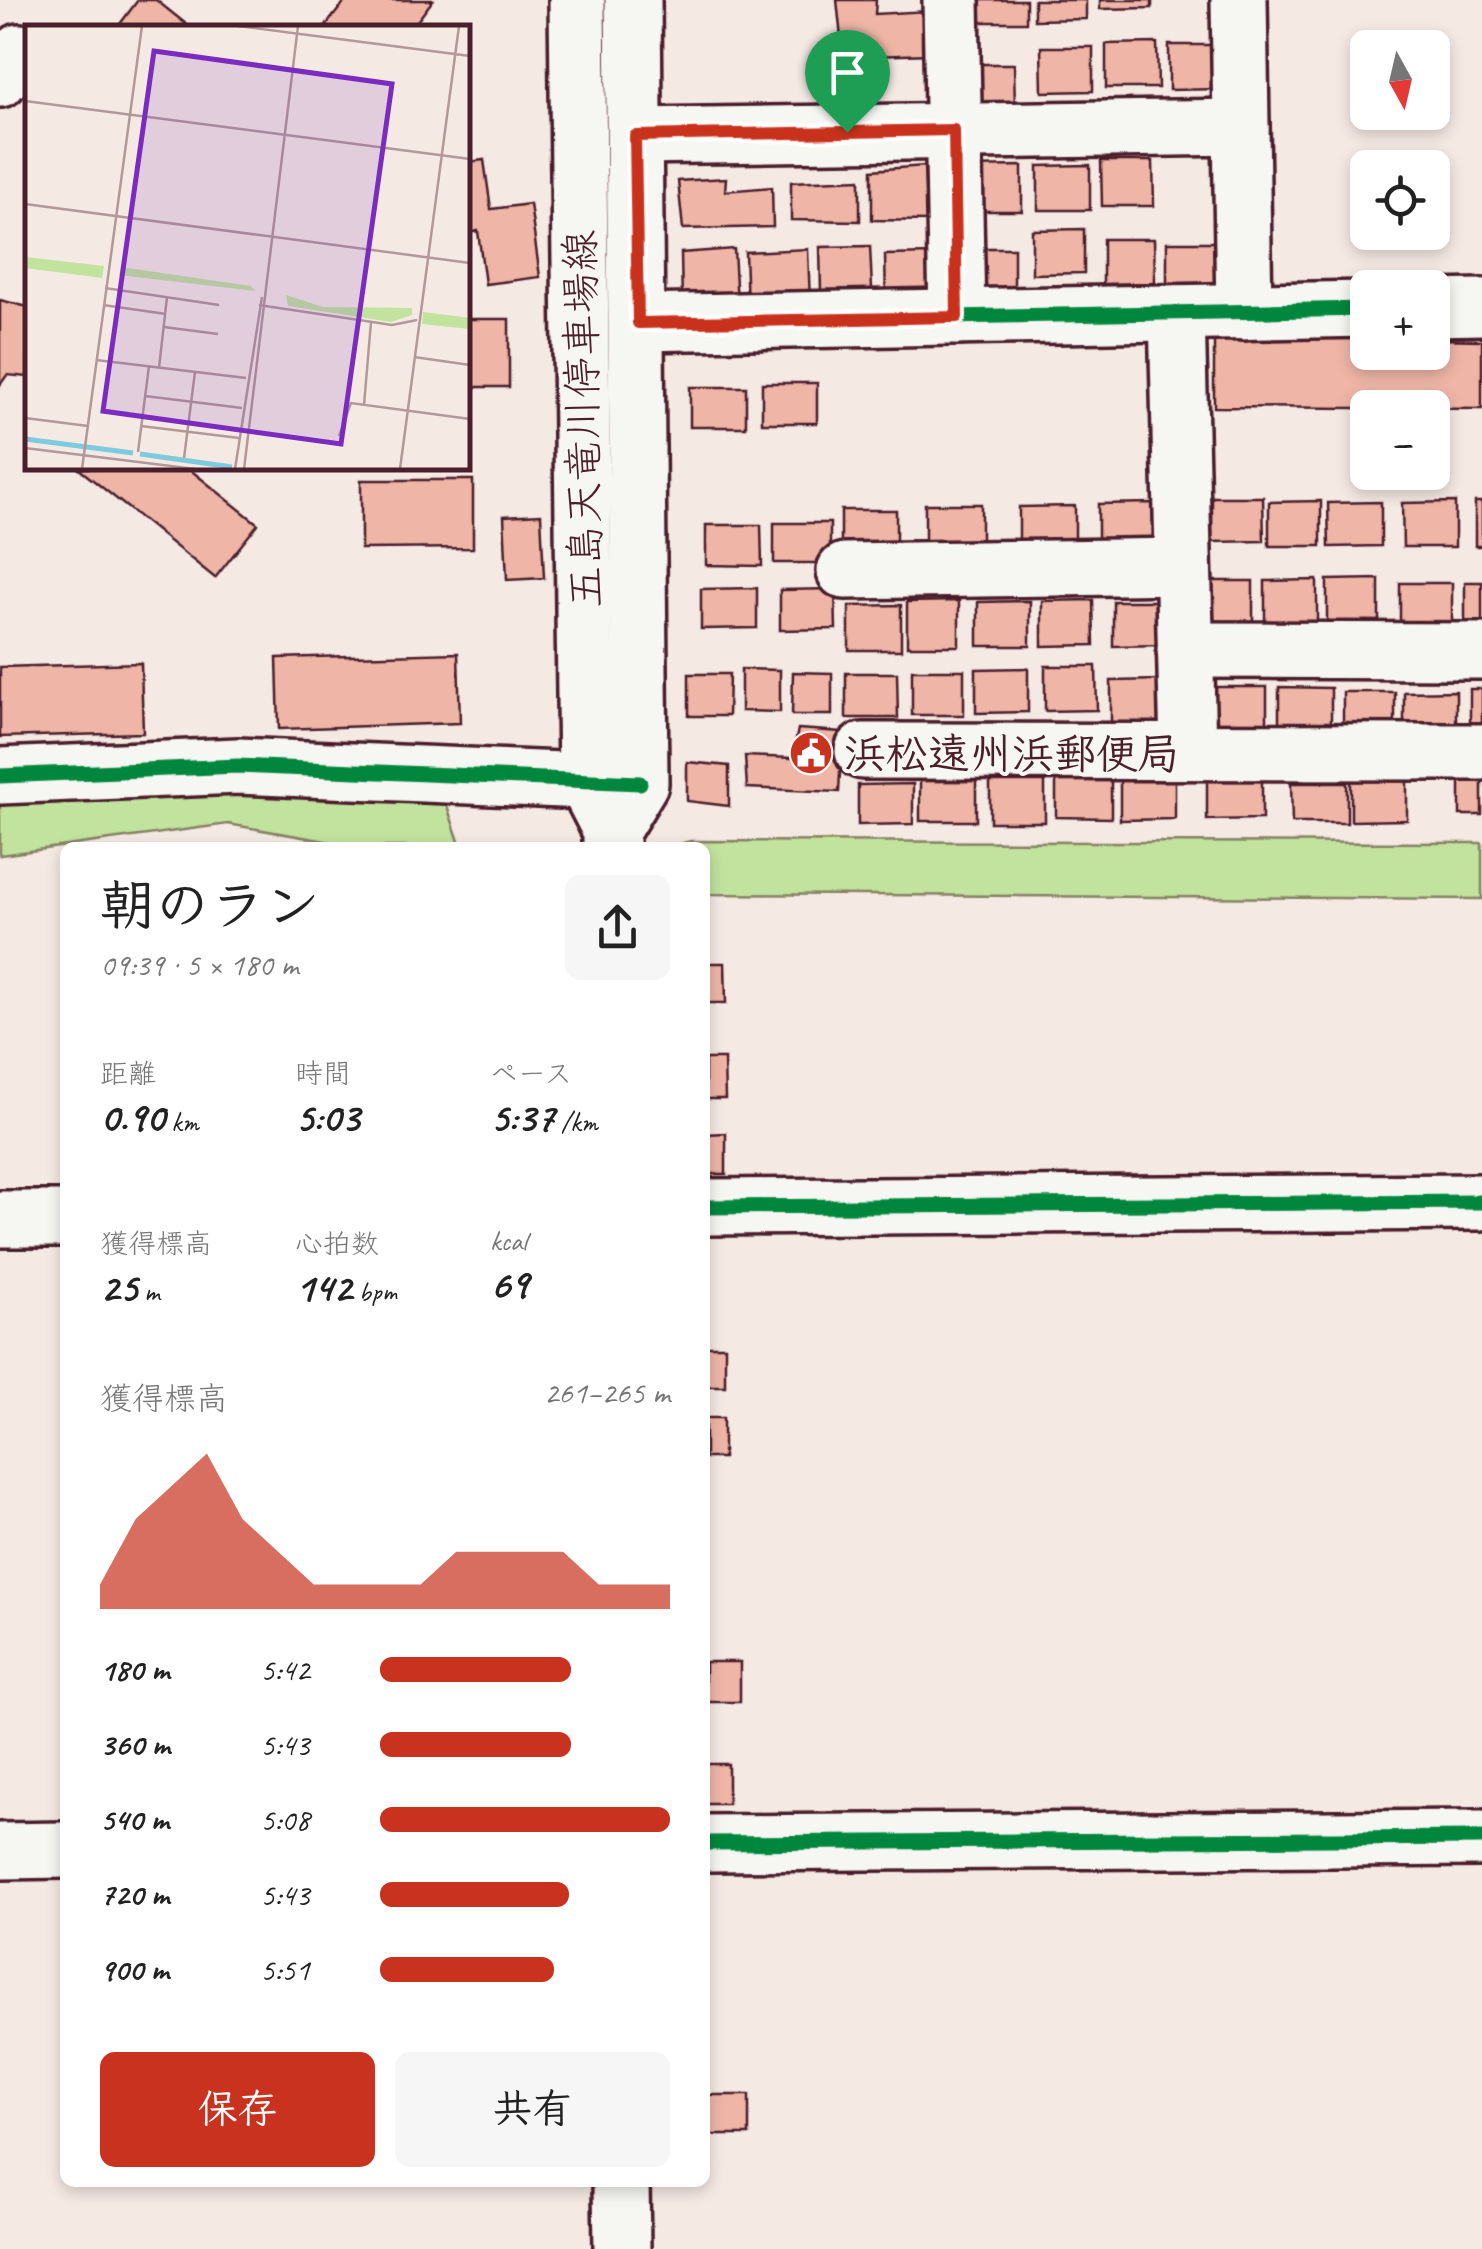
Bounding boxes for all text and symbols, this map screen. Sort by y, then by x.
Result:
inset map [25,25,470,470]
pin [805,30,890,133]
north arrow [1350,30,1450,130]
map controls [1350,30,1450,490]
icon: arrive [820,45,875,100]
button: locate [1350,150,1450,250]
street label: 五島天竜川停車場線 [554,230,613,608]
button: + [1350,270,1450,370]
button: − [1350,390,1450,490]
place label: 浜松遠州浜郵便局 [844,728,1180,781]
public building icon: 浜松遠州浜郵便局 [788,730,834,776]
text: 朝のラン [100,871,320,941]
button: share [565,875,670,980]
text: 09:39 · 5 × 180 m [100,944,298,985]
text: 距離 [100,1056,156,1091]
text: 時間 [295,1056,351,1091]
text: ペース [490,1056,572,1091]
text: 0.90 [100,1091,165,1144]
text: 5:03 [295,1091,359,1144]
text: 5:37 [490,1091,554,1144]
text: km [165,1104,199,1139]
text: /km [554,1104,598,1139]
text: kcal [490,1223,527,1258]
text: 獲得標高 [100,1226,212,1261]
text: 心拍数 [295,1226,379,1261]
text: 69 [490,1258,528,1311]
text: 25 [100,1261,137,1314]
text: 142 [295,1261,352,1314]
text: m [137,1274,160,1309]
text: bpm [352,1274,397,1309]
text: 261–265 m [544,1372,670,1413]
text: 獲得標高 [100,1378,228,1419]
text: 180 m [100,1649,169,1690]
text: 5:42 [260,1649,310,1690]
text: 360 m [100,1724,170,1765]
text: 5:43 [260,1724,310,1765]
text: 540 m [100,1799,169,1840]
text: 5:08 [260,1799,310,1840]
text: 720 m [100,1874,169,1915]
text: 5:43 [260,1874,310,1915]
text: 900 m [100,1949,169,1990]
text: 5:51 [260,1949,310,1990]
button: 保存 [100,2052,375,2167]
button: 共有 [395,2052,670,2167]

